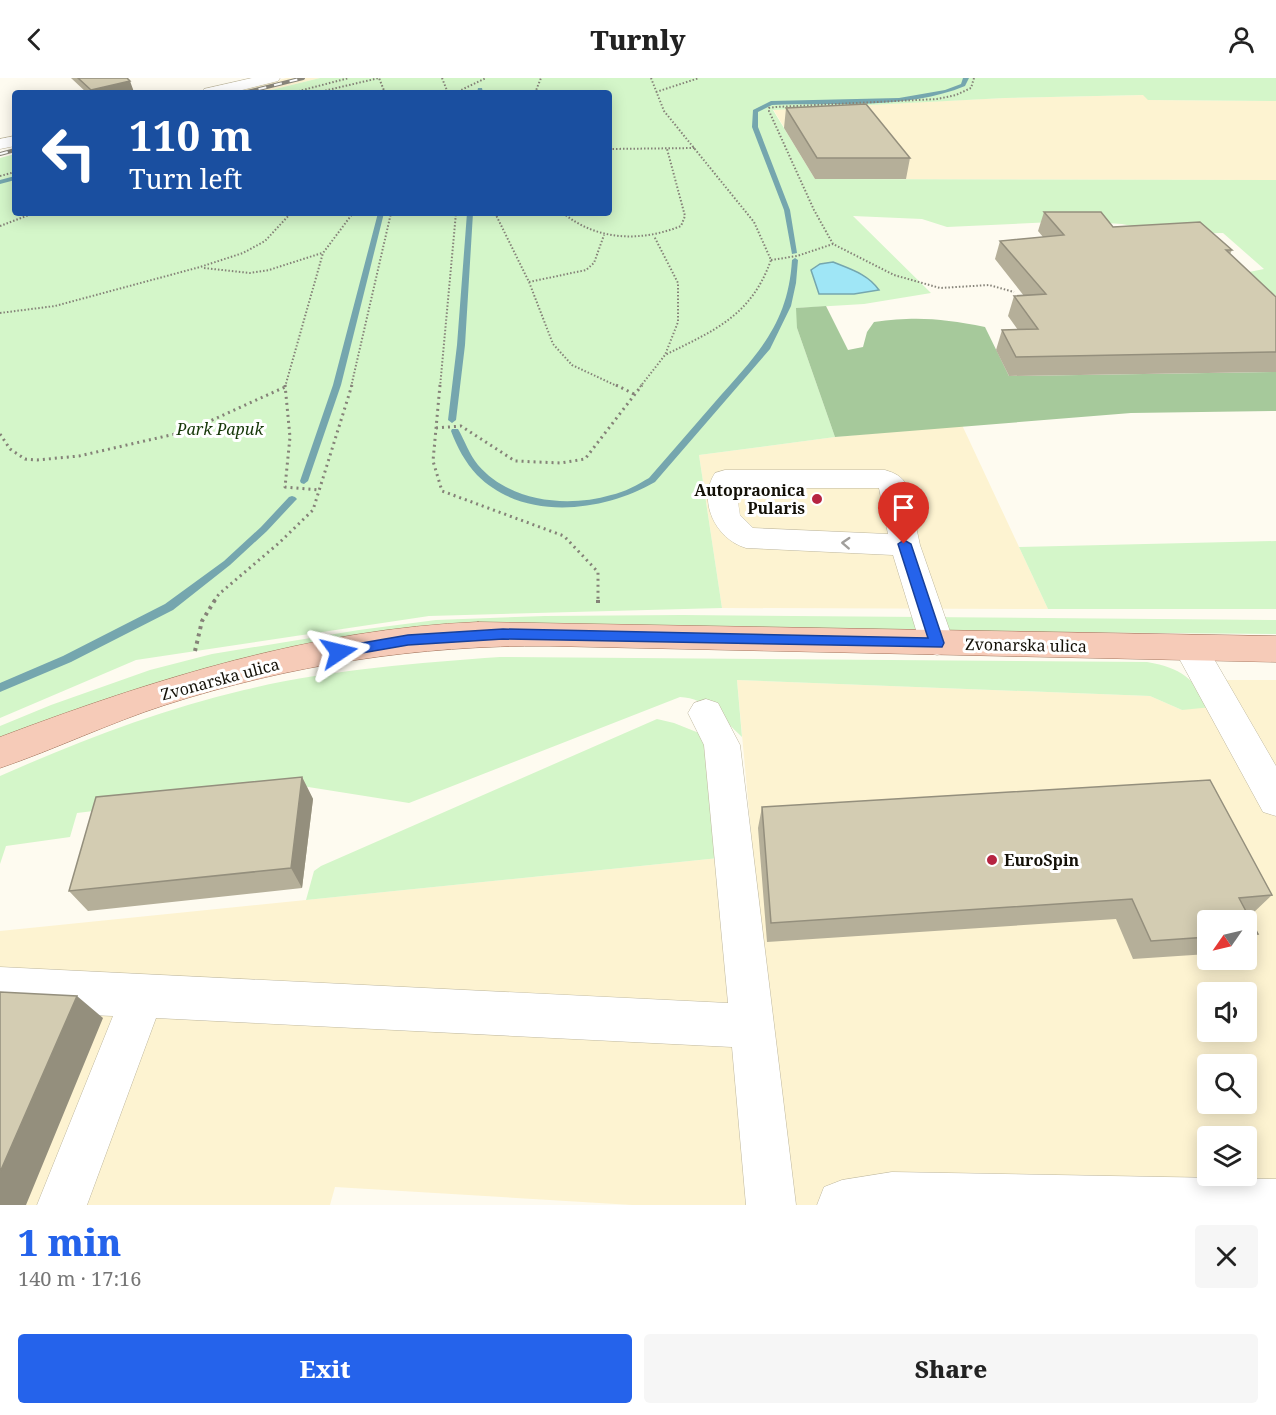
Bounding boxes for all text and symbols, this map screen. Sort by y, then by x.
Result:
text: Turnly [590,21,686,58]
icon: back [18,23,51,56]
icon: person [1225,23,1258,56]
text: 110 m [129,106,253,163]
icon: left [30,114,108,192]
text: Turn left [129,160,242,197]
park label: Park Papuk [175,418,264,440]
place label: Autopraonica Pularis [694,479,805,519]
pin [878,482,929,544]
icon: arrive [887,491,920,524]
marker: Autopraonica Pularis [810,492,824,506]
one-way arrow [842,536,851,549]
position arrow [307,620,371,684]
street label: Zvonarska ulica [965,633,1087,657]
street label: Zvonarska ulica [158,653,282,705]
place label: EuroSpin [1004,849,1080,871]
marker: EuroSpin [985,853,999,867]
north arrow [1197,910,1257,970]
map controls [1197,910,1257,1186]
button: sound [1197,982,1257,1042]
button: search [1197,1054,1257,1114]
button: layers [1197,1126,1257,1186]
text: 1 min [18,1218,121,1267]
button: close [1195,1225,1258,1288]
text: 140 m · 17:16 [18,1265,141,1292]
button: Exit [18,1334,632,1403]
button: Share [644,1334,1258,1403]

